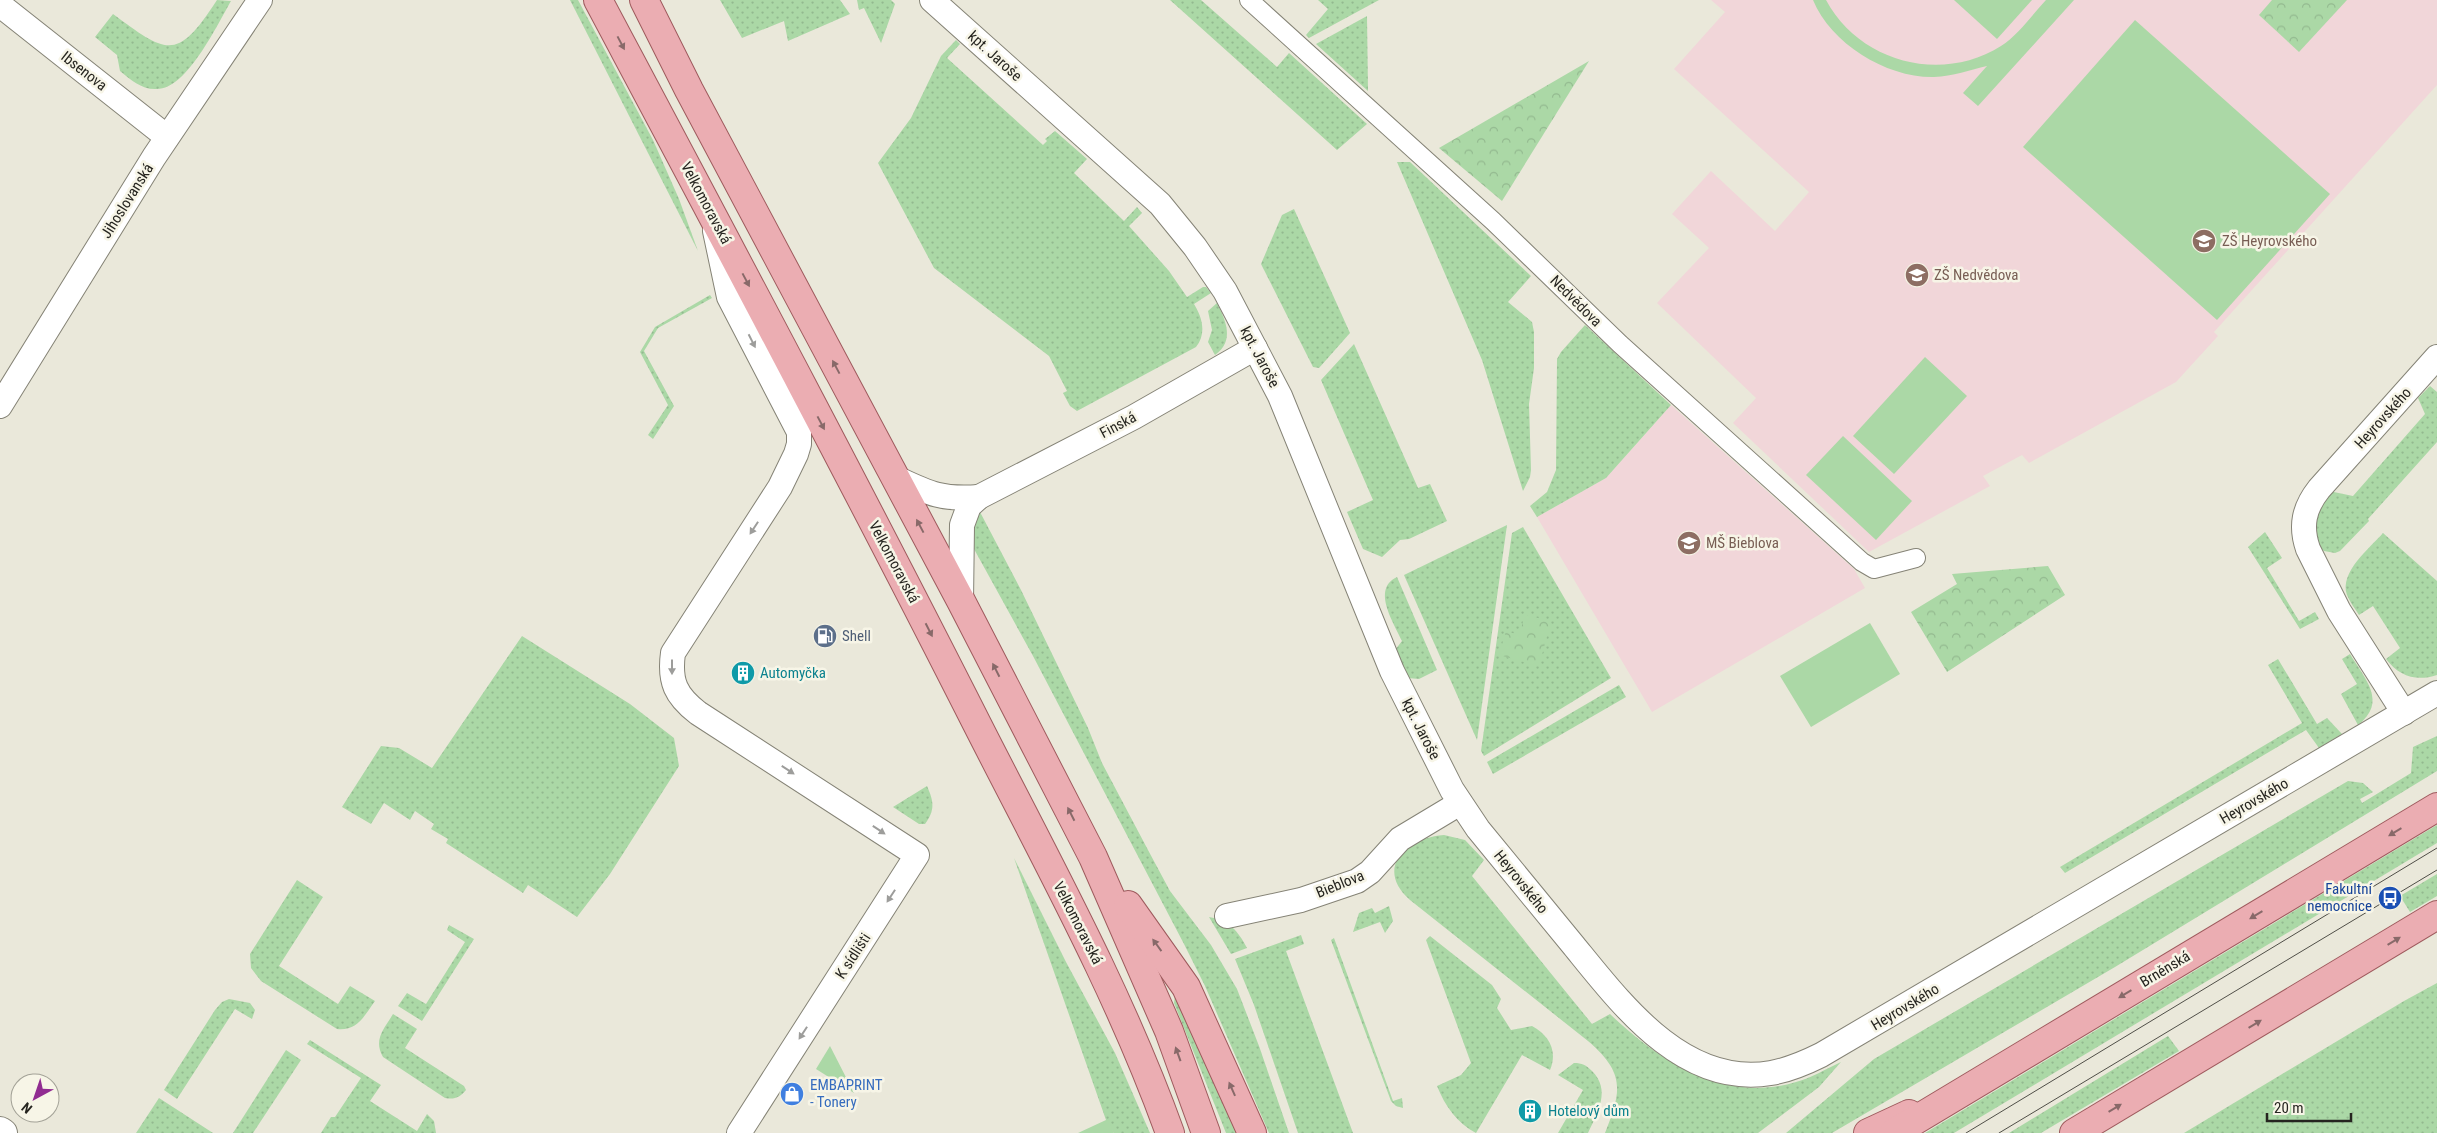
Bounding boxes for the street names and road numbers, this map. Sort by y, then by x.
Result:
street label: kpt. Jaroše [964,27,1026,85]
street label: Ibsenova [57,48,111,94]
street label: Velkomoravská [677,159,735,247]
street label: Jihoslovanská [97,160,157,242]
street label: Nedvědova [1546,271,1606,331]
street label: kpt. Jaroše [1236,324,1284,390]
street label: Heyrovského [2351,384,2415,452]
street label: Finská [1097,408,1139,442]
street label: Velkomoravská [865,518,923,606]
street label: kpt. Jaroše [1398,695,1444,763]
street label: Heyrovského [2217,774,2291,828]
street label: Heyrovského [1490,847,1552,917]
street label: Bieblova [1313,866,1367,902]
street label: Velkomoravská [1049,879,1107,967]
street label: K sídlišti [832,930,874,982]
street label: Brněnská [2137,947,2193,991]
street label: Heyrovského [1868,980,1942,1034]

